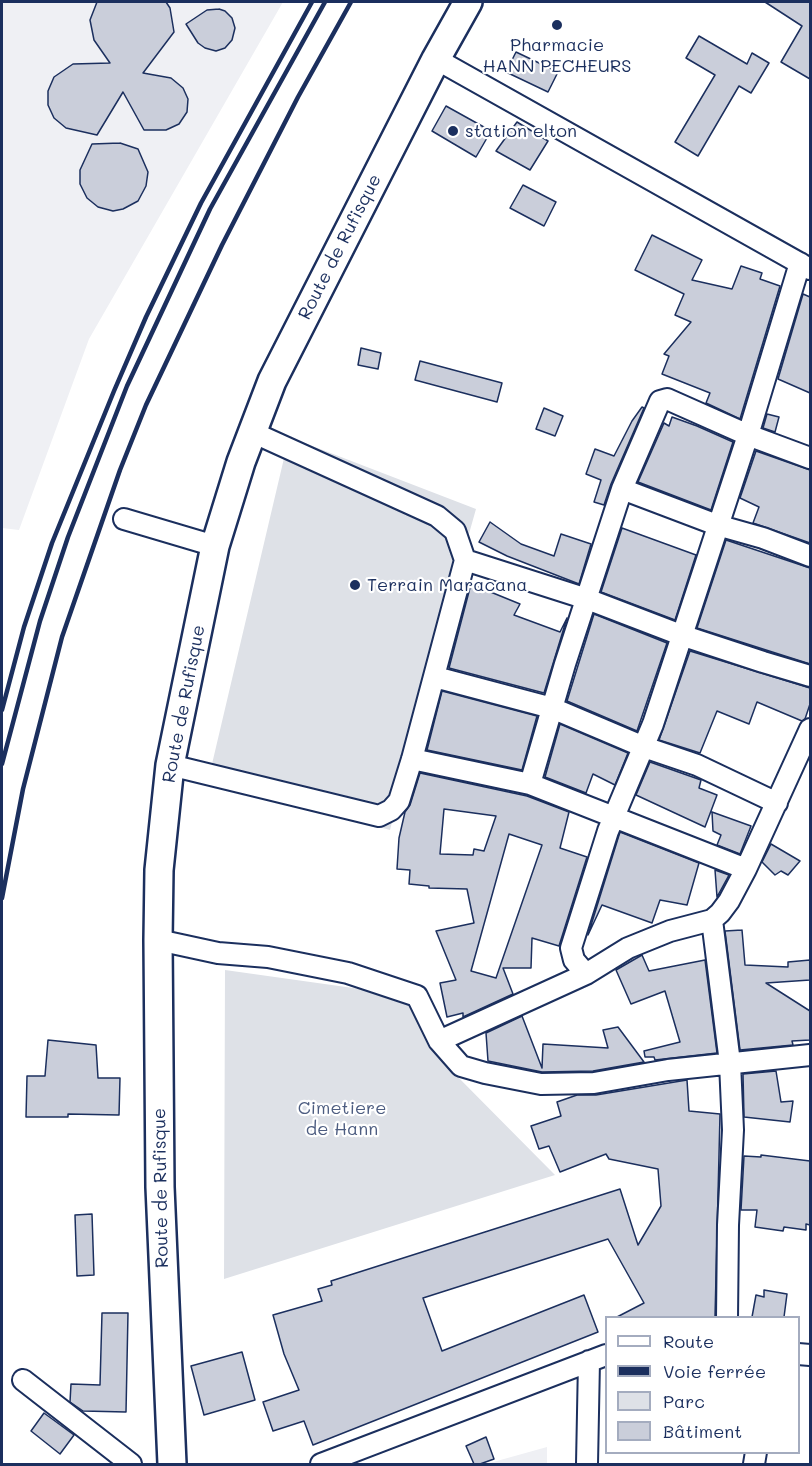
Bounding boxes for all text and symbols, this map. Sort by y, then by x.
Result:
marker: Pharmacie HANN PECHEURS [550,18,564,32]
place label: Pharmacie HANN PECHEURS [483,34,631,76]
place label: station elton [465,120,577,142]
marker: station elton [446,124,460,138]
street label: Route de Rufisque [294,171,386,323]
place label: Terrain Maracana [367,574,527,596]
marker: Terrain Maracana [348,578,362,592]
street label: Route de Rufisque [158,623,210,785]
park label: Cimetiere de Hann [298,1097,386,1140]
street label: Route de Rufisque [149,1108,173,1268]
legend [605,1316,800,1454]
text: Route [663,1329,714,1353]
text: Voie ferrée [663,1359,766,1383]
text: Parc [663,1389,705,1413]
text: Bâtiment [663,1419,742,1443]

